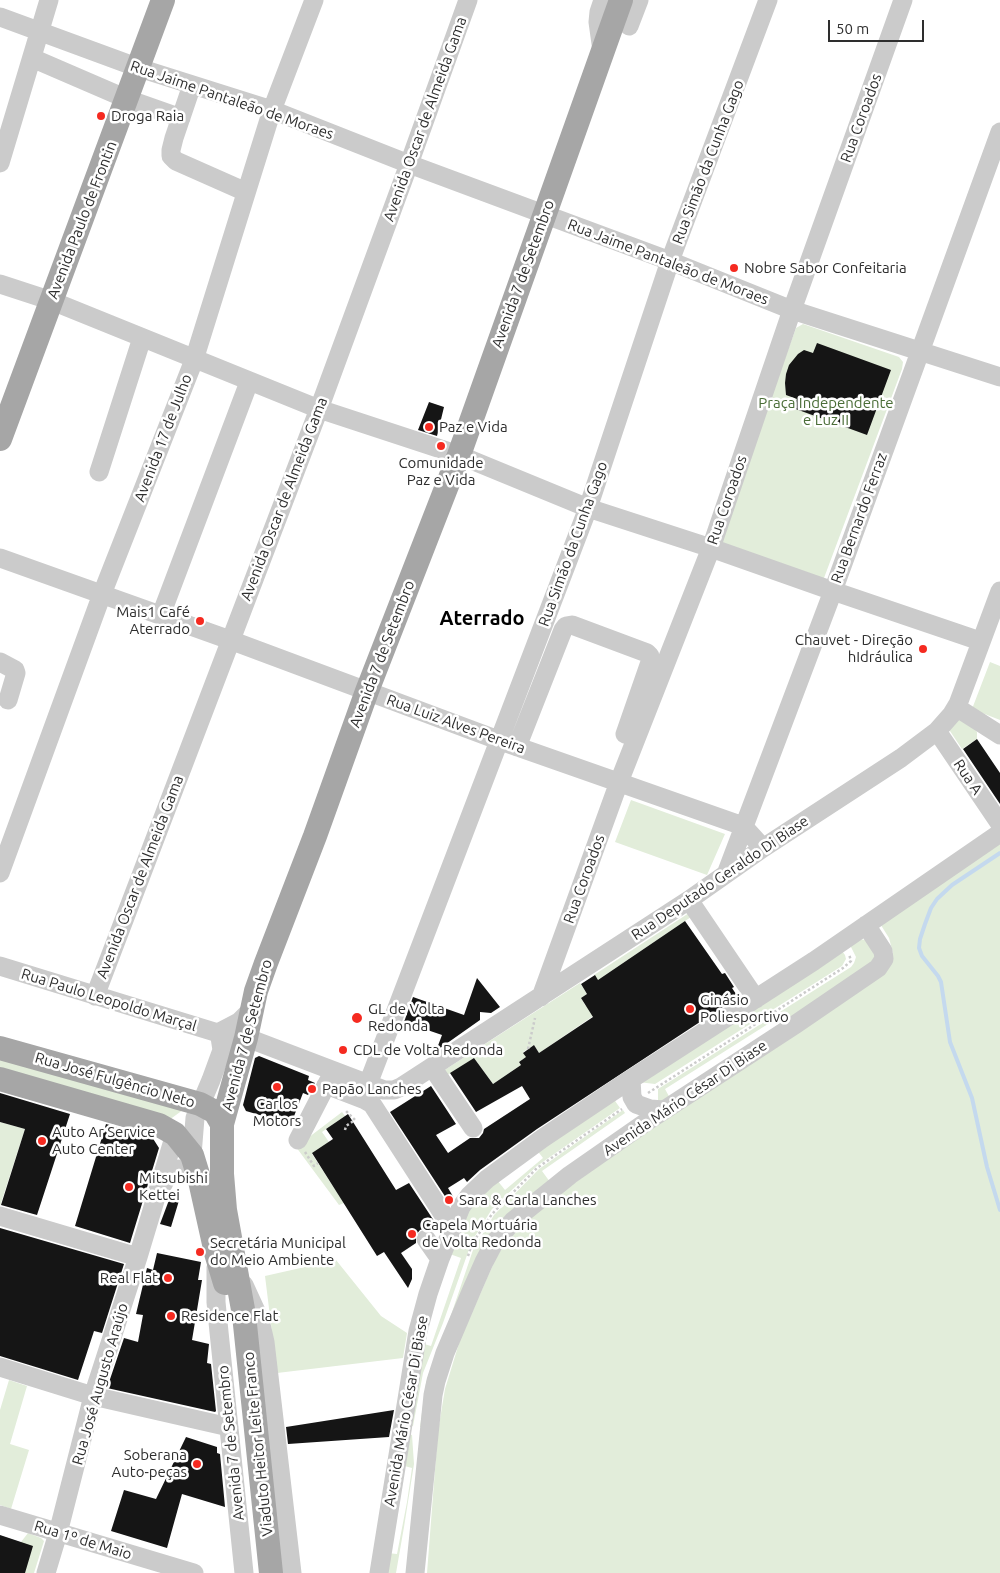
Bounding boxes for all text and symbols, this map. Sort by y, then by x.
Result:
scale bar [830,10,926,42]
street label: Avenida Oscar de Almeida Gama [380,14,470,224]
text: 50 m [836,20,869,37]
street label: Rua Jaime Pantaleão de Moraes [128,57,336,143]
street label: Rua Coroados [837,71,885,165]
street label: Rua Simão da Cunha Gago [668,77,748,247]
place label: Droga Raia [111,107,184,125]
marker: Droga Raia [95,110,107,122]
street label: Avenida Paulo de Frontin [44,138,120,302]
street label: Avenida 7 de Setembro [488,198,558,350]
street label: Rua Jaime Pantaleão de Moraes [565,215,771,309]
place label: Nobre Sabor Confeitaria [744,259,907,277]
marker: Nobre Sabor Confeitaria [728,262,740,274]
street label: Avenida 17 de Julho [130,372,196,504]
park label: Praça Independente e Luz II [758,394,894,429]
street label: Avenida Oscar de Almeida Gama [237,395,331,603]
place label: Paz e Vida [439,418,508,436]
marker: Paz e Vida [423,421,435,433]
marker: Comunidade Paz e Vida [435,440,447,452]
street label: Rua Bernardo Ferraz [827,450,891,586]
street label: Rua Coroados [703,453,751,547]
place label: Comunidade Paz e Vida [398,454,484,489]
street label: Rua Simão da Cunha Gago [535,459,611,629]
street label: Avenida 7 de Setembro [346,578,418,730]
place label: Mais1 Café Aterrado [116,603,190,638]
district label: Aterrado [439,606,525,630]
marker: Mais1 Café Aterrado [194,615,206,627]
place label: Chauvet - Direção hIdráulica [795,631,913,666]
marker: Chauvet - Direção hIdráulica [917,643,929,655]
street label: Rua Luiz Alves Pereira [384,691,528,757]
street label: Rua A [950,756,986,798]
street label: Avenida Oscar de Almeida Gama [93,773,187,981]
street label: Rua Deputado Geraldo Di Biase [628,812,812,944]
street label: Rua Coroados [560,832,608,926]
street label: Avenida 7 de Setembro [218,957,276,1113]
street label: Rua Paulo Leopoldo Marçal [19,965,199,1035]
place label: Ginásio Poliesportivo [700,991,789,1026]
place label: GL de Volta Redonda [368,1000,445,1035]
marker: Ginásio Poliesportivo [684,1003,696,1015]
marker: GL de Volta Redonda [350,1011,364,1025]
street label: Avenida Mário César Di Biase [600,1036,770,1160]
place label: CDL de Volta Redonda [353,1041,503,1059]
marker: CDL de Volta Redonda [337,1044,349,1056]
street label: Rua José Fulgêncio Neto [33,1049,197,1111]
place label: Papão Lanches [322,1080,421,1098]
marker: Carlos Motors [271,1081,283,1093]
marker: Papão Lanches [306,1083,318,1095]
place label: Carlos Motors [253,1095,301,1130]
place label: Auto Ar Service Auto Center [52,1123,156,1158]
marker: Auto Ar Service Auto Center [36,1135,48,1147]
place label: Mitsubishi Kettei [139,1169,208,1204]
marker: Mitsubishi Kettei [123,1181,135,1193]
place label: Sara & Carla Lanches [459,1191,597,1209]
marker: Sara & Carla Lanches [443,1194,455,1206]
place label: Capela Mortuária de Volta Redonda [422,1216,541,1251]
marker: Capela Mortuária de Volta Redonda [406,1228,418,1240]
place label: Secretária Municipal do Meio Ambiente [210,1234,346,1269]
marker: Secretária Municipal do Meio Ambiente [194,1246,206,1258]
place label: Real Flat [100,1269,158,1287]
marker: Real Flat [162,1272,174,1284]
street label: Rua José Augusto Araújo [68,1301,132,1467]
place label: Residence Flat [181,1307,278,1325]
marker: Residence Flat [165,1310,177,1322]
street label: Avenida Mário César Di Biase [380,1314,432,1508]
street label: Viaduto Heitor Leite Franco [239,1351,277,1537]
street label: Avenida 7 de Setembro [214,1364,248,1522]
place label: Soberana Auto-peças [111,1446,187,1481]
marker: Soberana Auto-peças [191,1458,203,1470]
street label: Rua 1º de Maio [32,1517,134,1563]

